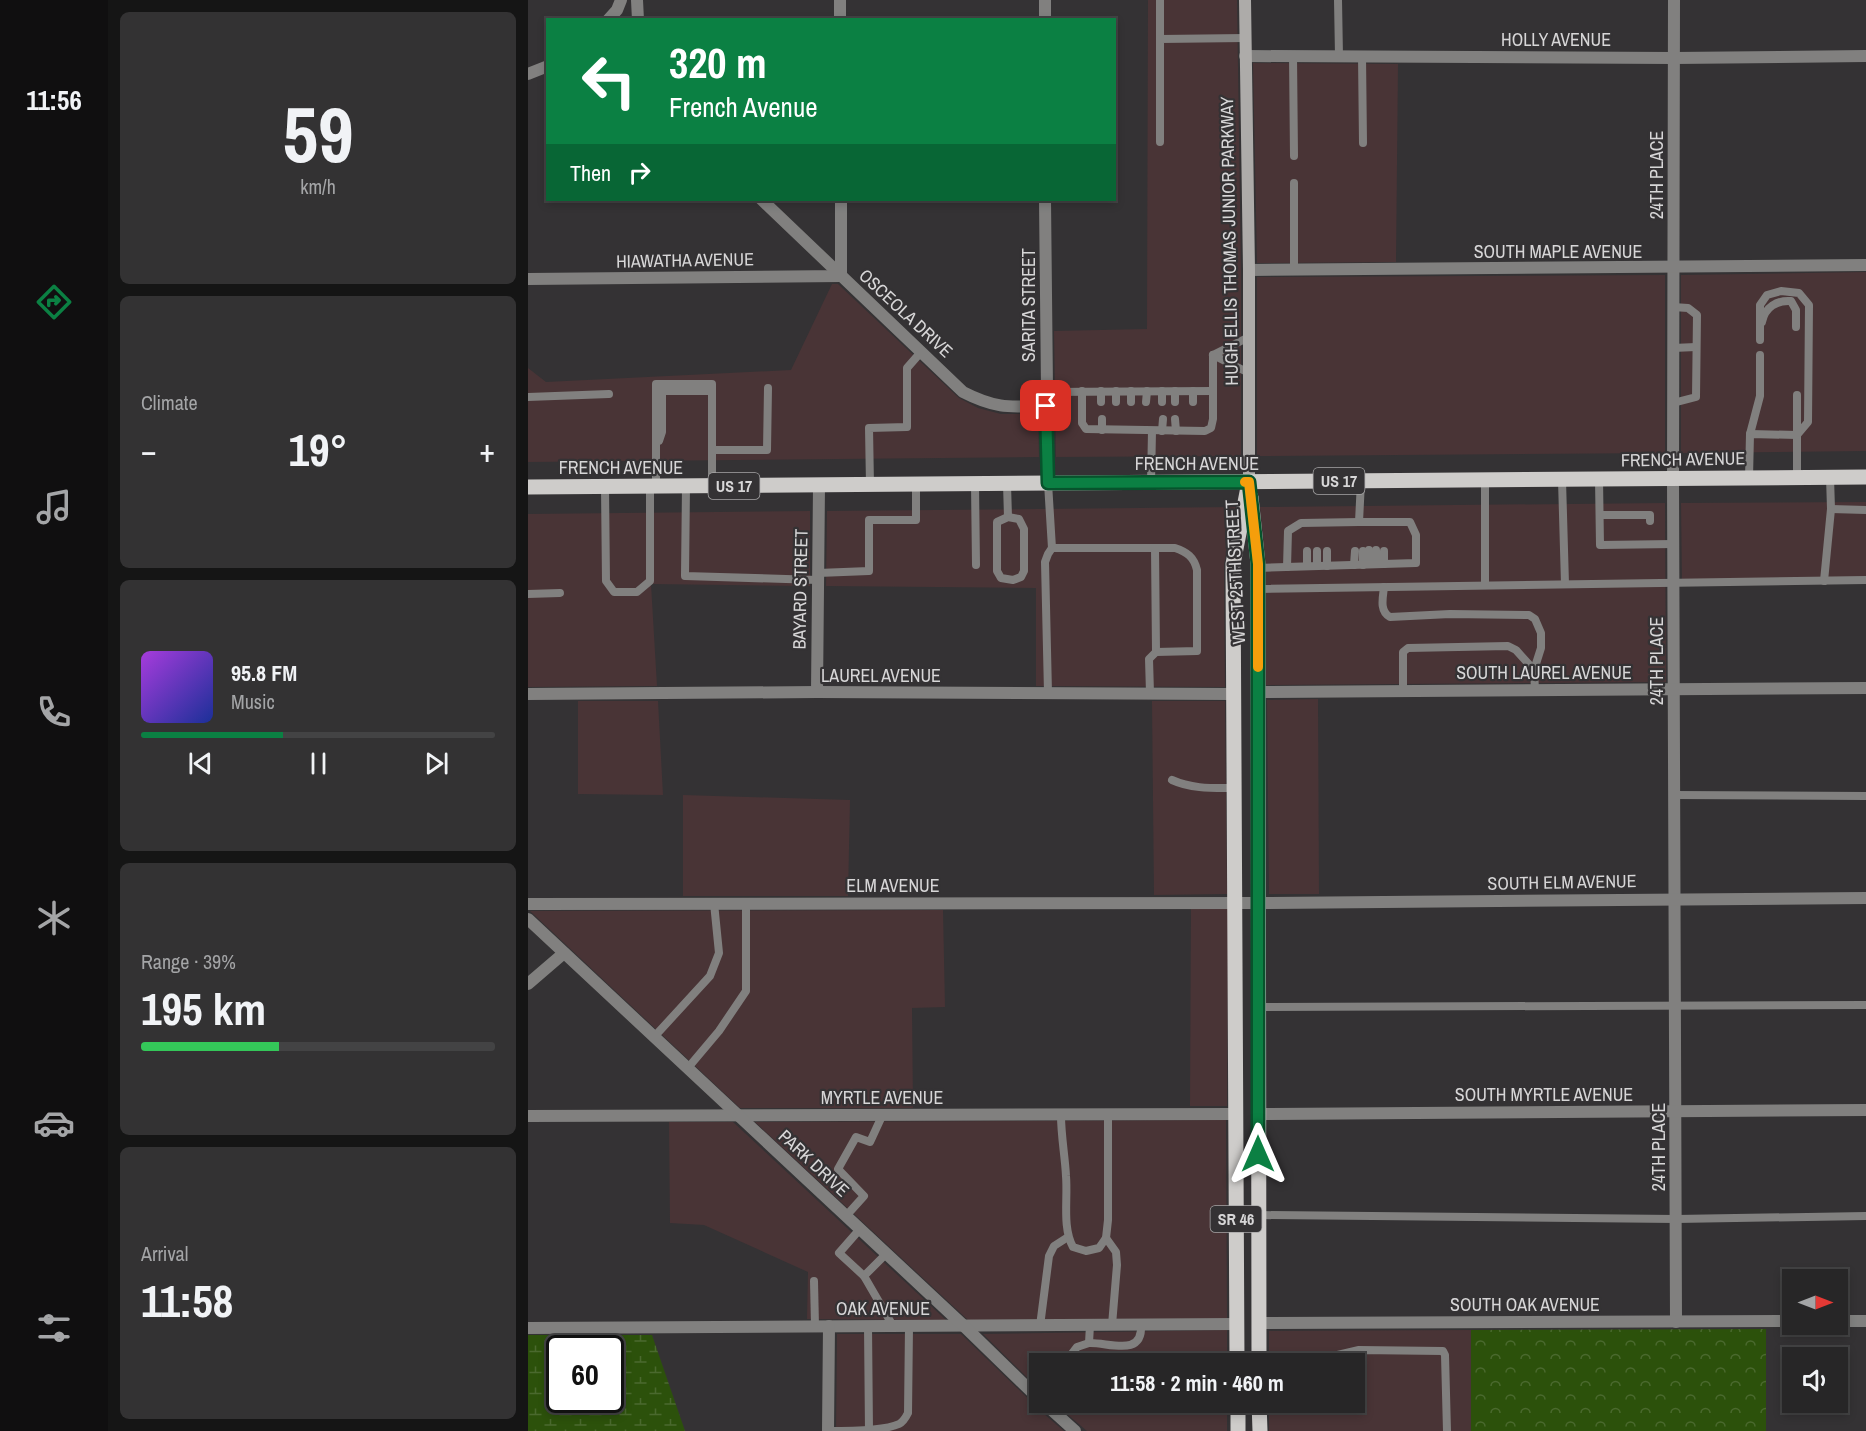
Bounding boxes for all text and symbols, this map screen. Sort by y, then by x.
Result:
street label: HOLLY AVENUE [1501,27,1611,52]
text: 320 m [669,35,767,91]
icon: left [570,42,648,120]
text: 59 [282,81,354,186]
text: 11:56 [26,82,82,118]
text: French Avenue [669,89,818,125]
street label: HUGH ELLIS THOMAS JUNIOR PARKWAY [1214,96,1244,386]
street label: 24TH PLACE [1644,131,1669,219]
icon: right [623,156,656,189]
text: Then [570,158,611,188]
text: km/h [300,173,336,200]
street label: SOUTH MAPLE AVENUE [1474,239,1642,264]
street label: HIAWATHA AVENUE [616,246,754,274]
street label: SARITA STREET [1016,248,1041,362]
street label: OSCEOLA DRIVE [854,263,958,363]
icon: directions [33,281,75,323]
pin [1020,380,1071,431]
text: Climate [141,389,198,416]
icon: arrive [1029,389,1062,422]
text: 19° [288,419,348,480]
text: − [141,428,157,472]
text: + [479,428,495,472]
street label: FRENCH AVENUE [1621,445,1745,473]
street label: FRENCH AVENUE [1135,451,1259,476]
street label: FRENCH AVENUE [559,455,683,480]
road number: US 17 [1314,468,1364,494]
road number: US 17 [708,473,760,499]
icon: music [33,486,75,528]
street label: WEST 25TH STREET [1219,499,1251,645]
street label: BAYARD STREET [786,528,814,650]
street label: 24TH PLACE [1644,617,1669,705]
text: 95.8 FM [231,658,297,688]
street label: SOUTH LAUREL AVENUE [1456,660,1632,685]
street label: LAUREL AVENUE [821,663,941,688]
text: Music [231,688,275,715]
icon: phone [33,691,75,733]
icon: previous [184,747,217,780]
icon: pause [302,747,335,780]
icon: next [420,747,453,780]
street label: SOUTH ELM AVENUE [1487,868,1637,896]
street label: ELM AVENUE [846,873,940,898]
icon: climate [33,897,75,939]
text: Range · 39% [141,948,236,975]
text: 195 km [141,978,266,1039]
street label: SOUTH MYRTLE AVENUE [1455,1082,1633,1107]
street label: MYRTLE AVENUE [821,1085,943,1110]
icon: car [33,1102,75,1144]
street label: 24TH PLACE [1646,1103,1671,1191]
position arrow [1226,1122,1290,1186]
street label: PARK DRIVE [773,1124,855,1202]
road number: SR 46 [1210,1206,1262,1232]
text: Arrival [141,1240,188,1267]
north arrow [1782,1269,1848,1335]
map controls [1782,1269,1848,1413]
text: 11:58 [141,1270,233,1331]
street label: SOUTH OAK AVENUE [1450,1292,1600,1317]
street label: OAK AVENUE [836,1296,930,1321]
icon: filters [33,1307,75,1349]
speed limit sign: 60 [546,1335,624,1413]
button: sound [1782,1347,1848,1413]
text: 11:58 · 2 min · 460 m [1110,1368,1284,1398]

